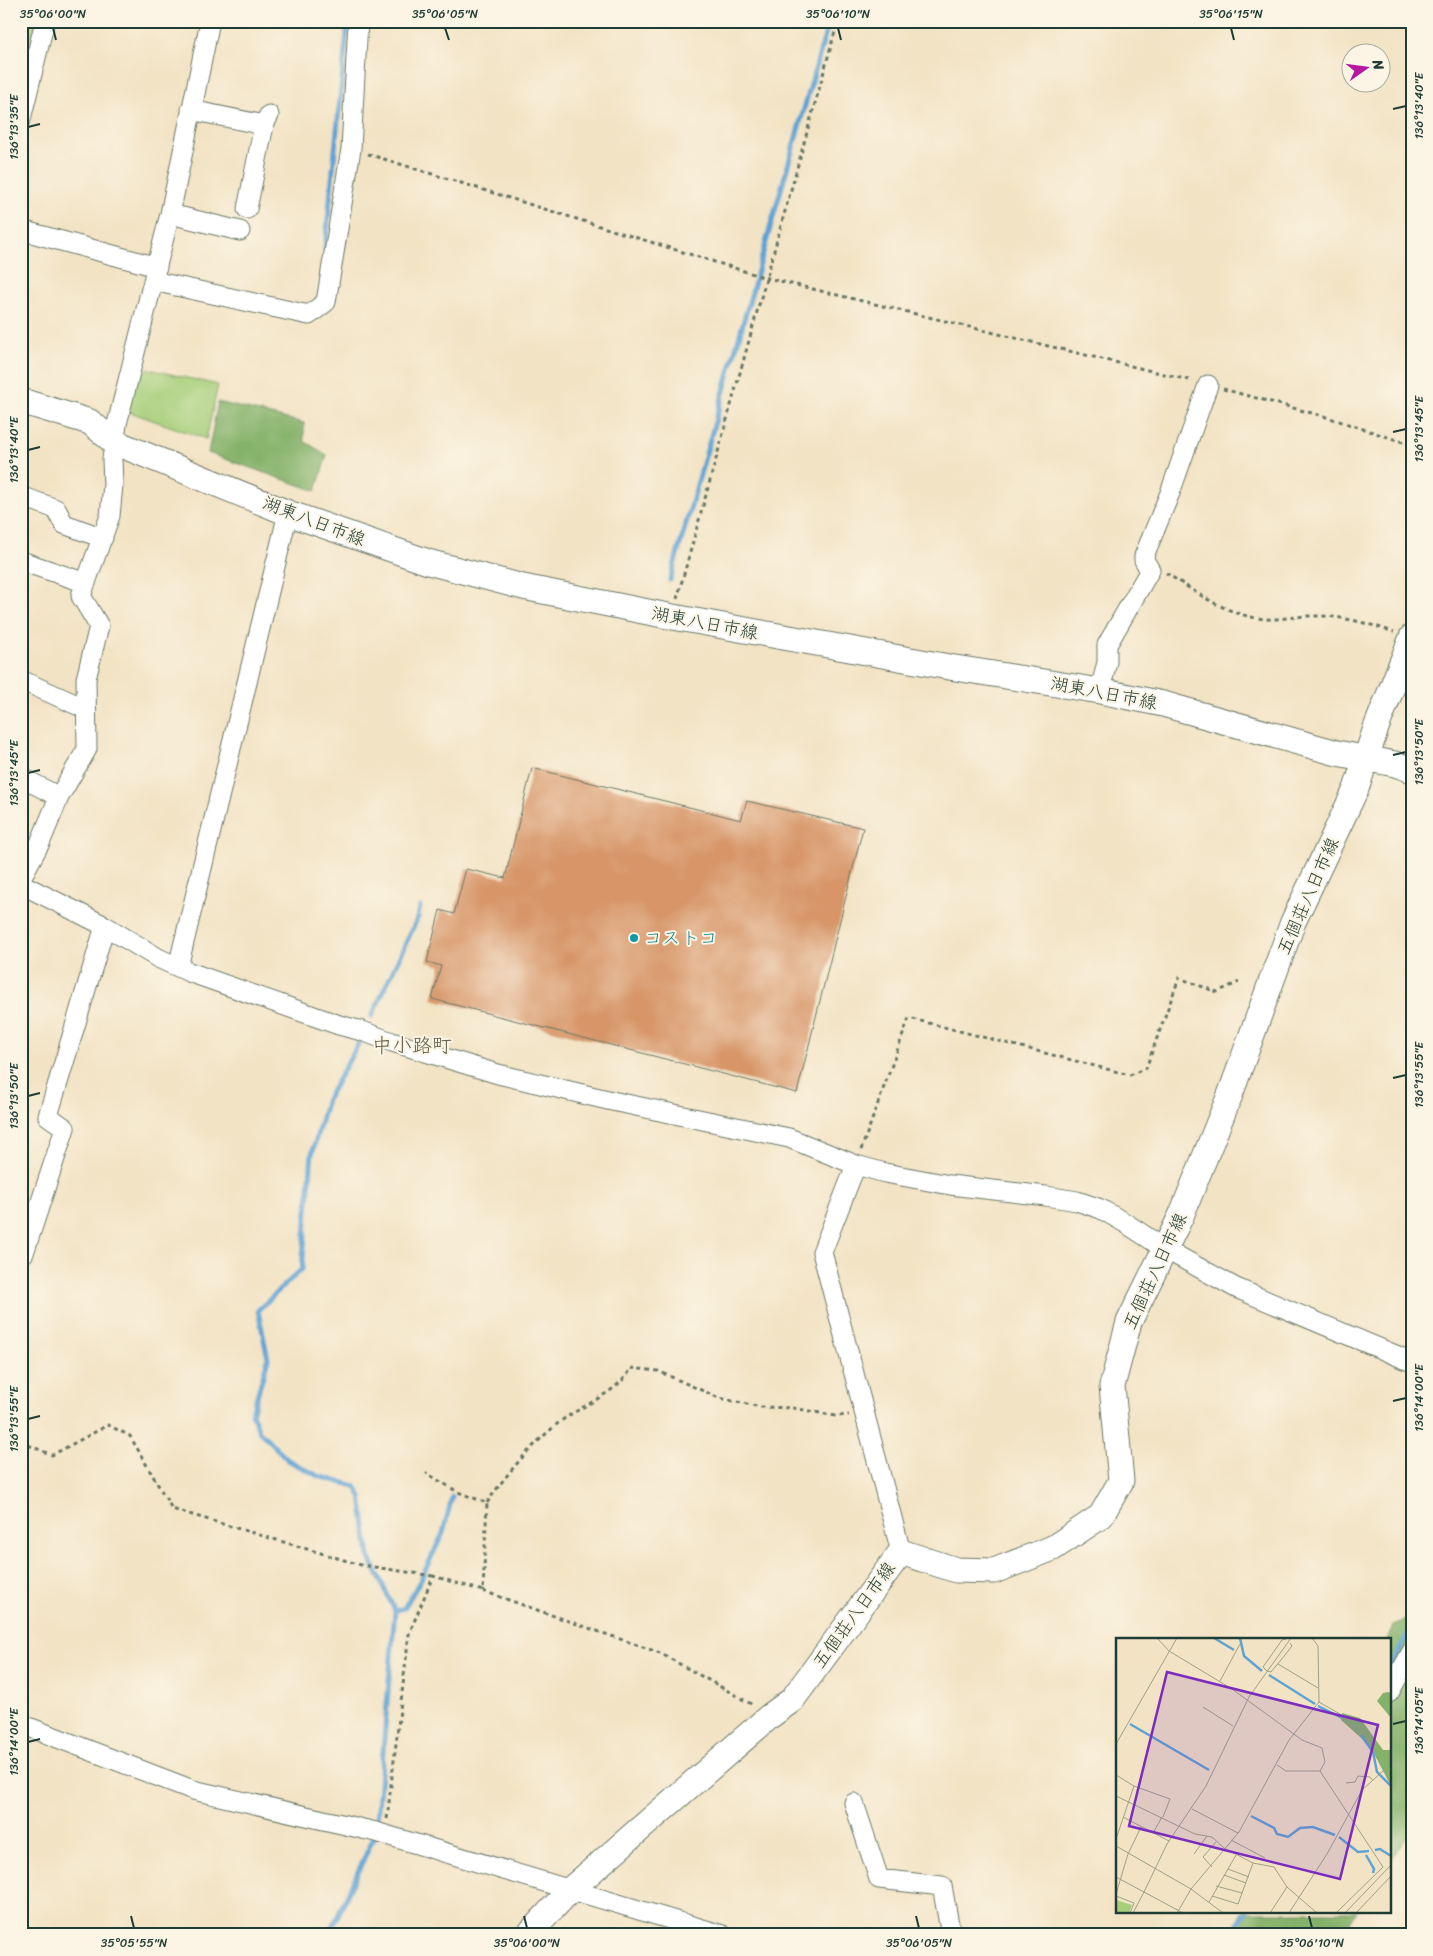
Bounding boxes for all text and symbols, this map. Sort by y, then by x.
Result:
text: 35°06'00"N [20,3,87,25]
text: 35°06'05"N [412,3,479,25]
text: 35°06'10"N [806,3,871,25]
text: 35°06'15"N [1199,3,1264,25]
north arrow [1340,42,1390,92]
text: N [1365,56,1392,73]
text: 136°13'40"E [1408,71,1430,139]
text: 136°13'35"E [3,93,25,160]
text: 136°13'45"E [1408,394,1430,462]
text: 136°13'40"E [3,415,25,483]
street label: 湖東八日市線 [258,487,370,555]
street label: 湖東八日市線 [649,597,761,649]
street label: 湖東八日市線 [1048,667,1160,719]
text: 136°13'50"E [1408,717,1430,785]
text: 136°13'45"E [3,738,25,806]
street label: 五個荘八日市線 [1268,832,1348,960]
place label: コストコ [644,922,717,954]
marker: コストコ [628,932,640,944]
district label: 中小路町 [372,1028,452,1063]
text: 136°13'55"E [1408,1041,1430,1108]
text: 136°13'50"E [3,1061,25,1129]
street label: 五個荘八日市線 [1114,1207,1196,1335]
text: 136°14'00"E [1408,1363,1430,1432]
text: 136°13'55"E [3,1385,25,1452]
street label: 五個荘八日市線 [804,1555,904,1675]
inset map [1116,1638,1390,1914]
text: 136°14'05"E [1408,1686,1430,1755]
text: 136°14'00"E [3,1707,25,1776]
text: 35°05'55"N [101,1932,168,1954]
text: 35°06'00"N [494,1932,561,1954]
text: 35°06'05"N [886,1932,953,1954]
text: 35°06'10"N [1280,1932,1345,1954]

